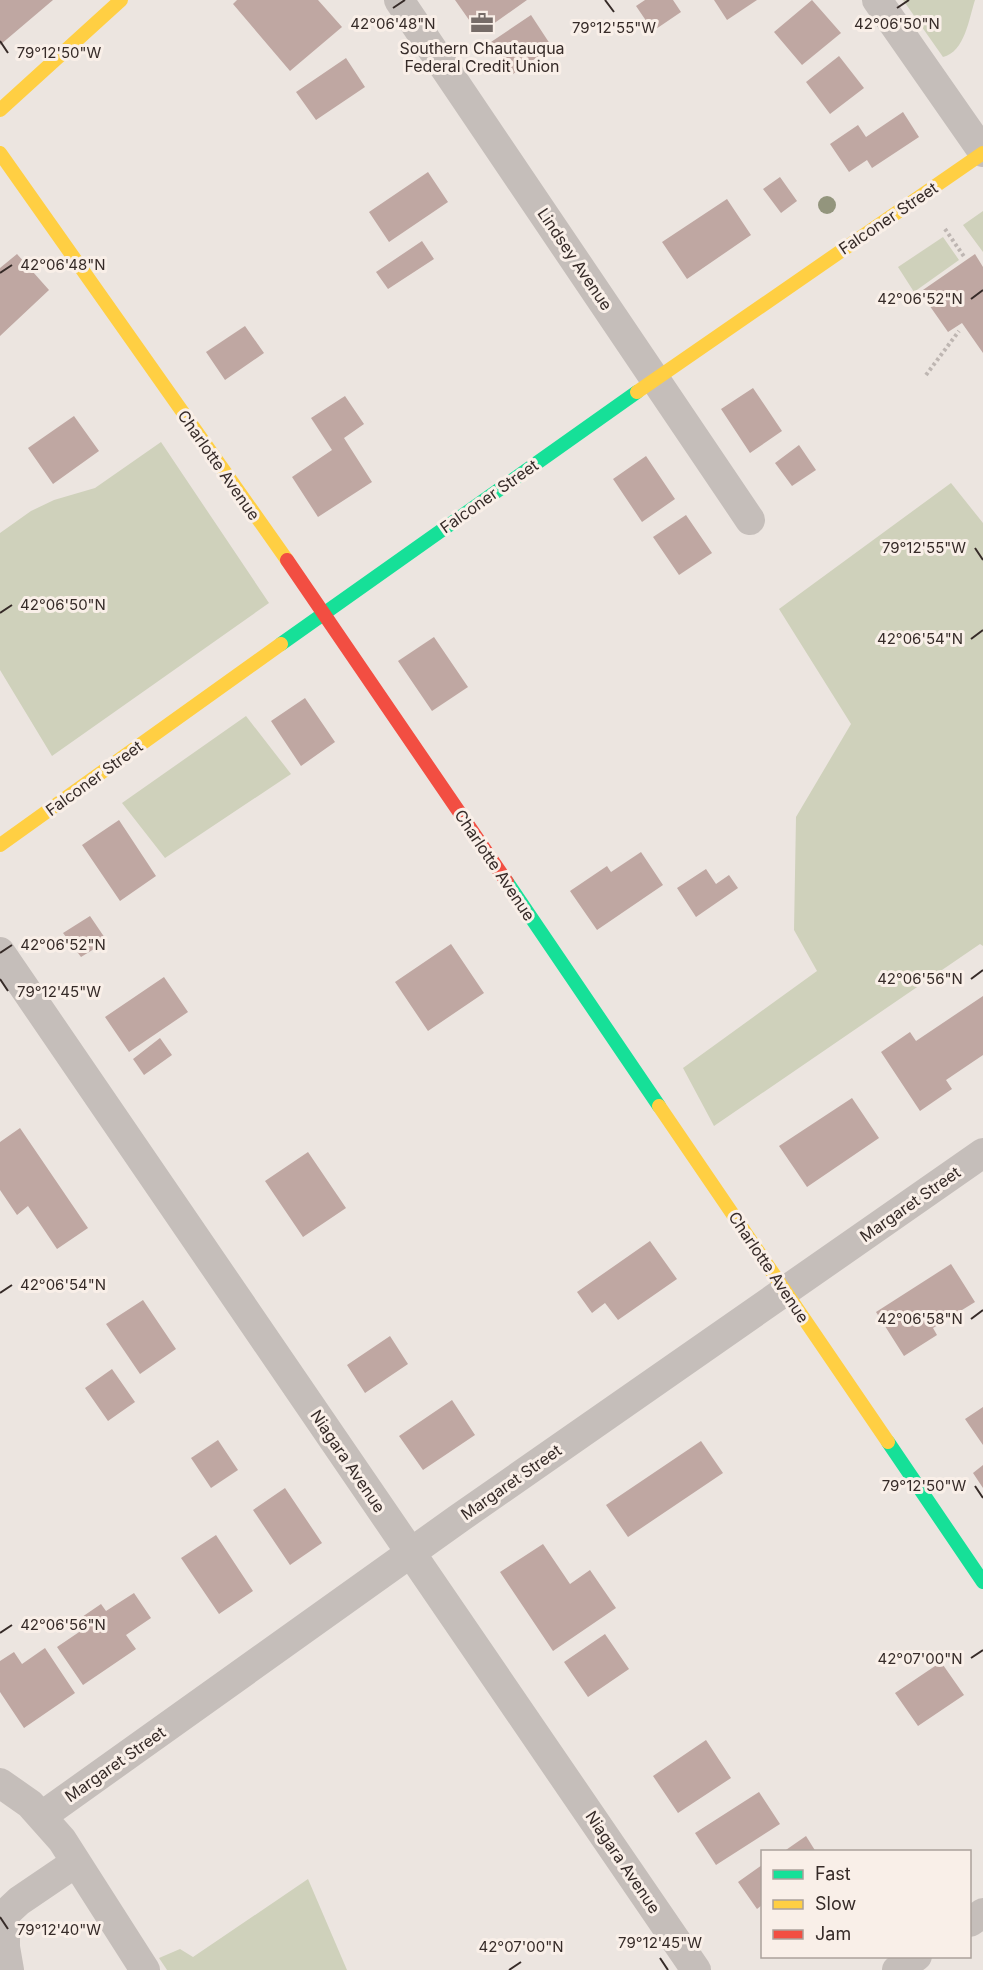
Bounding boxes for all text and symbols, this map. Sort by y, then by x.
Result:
office icon: Southern Chautauqua Federal Credit Union [469,10,495,36]
text: 42°06'48"N [350,14,436,33]
text: 42°06'50"N [854,14,940,33]
text: 79°12'55"W [572,18,656,37]
place label: Southern Chautauqua Federal Credit Union [399,38,565,76]
text: 79°12'50"W [17,43,102,62]
street label: Falconer Street [835,178,941,258]
street label: Lindsey Avenue [533,204,617,314]
text: 42°06'48"N [20,255,106,274]
text: 42°06'52"N [877,289,963,308]
street label: Charlotte Avenue [174,406,264,524]
street label: Falconer Street [436,455,542,537]
text: 79°12'55"W [882,538,966,557]
text: 42°06'50"N [20,595,106,614]
text: 42°06'54"N [877,629,963,648]
street label: Falconer Street [42,736,146,820]
street label: Charlotte Avenue [450,806,540,924]
text: 42°06'52"N [20,935,106,954]
text: 42°06'56"N [877,969,963,988]
text: 79°12'45"W [17,982,101,1001]
street label: Margaret Street [856,1162,964,1246]
street label: Charlotte Avenue [724,1208,814,1326]
text: 42°06'54"N [20,1275,106,1294]
text: 42°06'58"N [877,1309,963,1328]
street label: Niagara Avenue [306,1406,390,1516]
street label: Margaret Street [457,1440,565,1524]
text: 79°12'50"W [882,1476,967,1495]
text: 42°06'56"N [20,1615,106,1634]
text: 42°07'00"N [877,1649,963,1668]
street label: Margaret Street [61,1722,169,1806]
street label: Niagara Avenue [581,1807,665,1917]
legend [761,1850,971,1958]
text: Fast [815,1863,851,1884]
text: Slow [815,1893,856,1914]
text: 79°12'40"W [17,1920,101,1939]
text: Jam [815,1923,851,1944]
text: 79°12'45"W [618,1933,702,1952]
text: 42°07'00"N [478,1937,564,1956]

